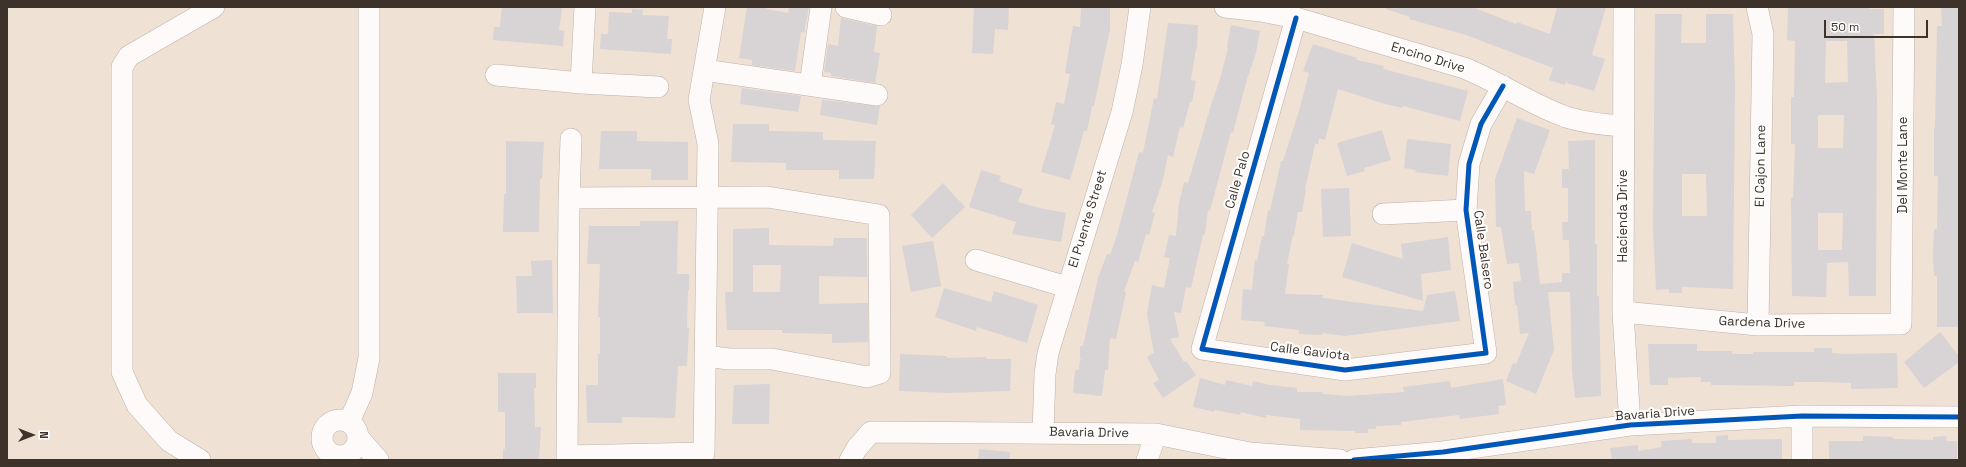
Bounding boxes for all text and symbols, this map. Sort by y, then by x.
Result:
scale bar [1826,12,1930,38]
text: 50 m [1831,19,1859,35]
street label: Encino Drive [1389,39,1467,77]
street label: Del Monte Lane [1895,117,1911,213]
street label: El Cajon Lane [1752,125,1770,207]
street label: Calle Palo [1222,149,1254,211]
street label: El Puente Street [1066,168,1110,270]
street label: Hacienda Drive [1615,170,1631,262]
street label: Calle Balsero [1470,209,1496,291]
street label: Gardena Drive [1718,314,1806,332]
street label: Calle Gaviota [1269,339,1351,365]
street label: Bavaria Drive [1615,403,1695,425]
north arrow [12,415,52,455]
street label: Bavaria Drive [1049,425,1129,441]
text: N [37,431,51,439]

